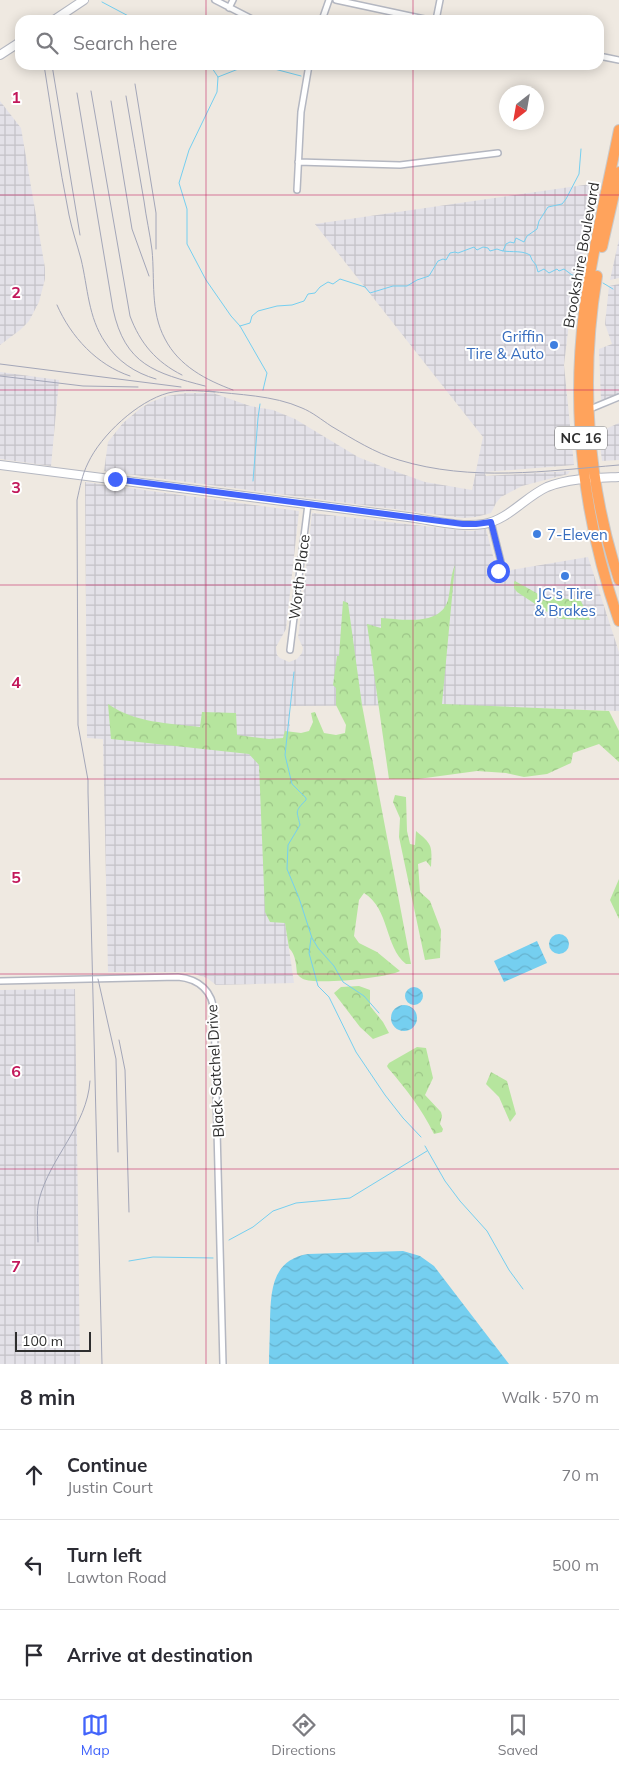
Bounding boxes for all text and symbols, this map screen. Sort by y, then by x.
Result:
search box [15,15,604,70]
icon: search [33,29,61,57]
text: Search here [73,31,177,55]
north arrow [499,85,544,130]
text: 1 [11,87,21,107]
street label: Brookshire Boulevard [559,181,603,329]
text: 2 [11,282,21,302]
place label: Griffin Tire & Auto [467,327,544,363]
marker: Griffin Tire & Auto [548,339,560,351]
road number: NC 16 [555,426,607,449]
route end [104,468,127,491]
text: 3 [11,477,21,497]
place label: 7-Eleven [547,525,608,544]
marker: 7-Eleven [531,528,543,540]
street label: Worth Place [284,533,314,621]
route start [487,560,510,583]
marker: JC's Tire & Brakes [559,570,571,582]
place label: JC's Tire & Brakes [534,584,596,620]
text: 4 [11,672,21,692]
text: 5 [11,867,21,887]
street label: Black Satchel Drive [202,1004,228,1138]
text: 6 [11,1061,21,1081]
text: 7 [11,1256,21,1276]
scale bar [15,1329,91,1352]
text: 100 m [22,1332,63,1350]
text: 8 min [20,1384,75,1410]
text: Walk · 570 m [501,1387,599,1407]
text: Continue [67,1453,147,1477]
icon: ahead [20,1461,48,1489]
text: 70 m [562,1465,599,1485]
text: Justin Court [67,1477,153,1497]
text: Turn left [67,1543,142,1567]
icon: left [20,1551,48,1579]
text: 500 m [552,1555,599,1575]
text: Lawton Road [67,1567,167,1587]
icon: arrive [20,1641,48,1669]
text: Arrive at destination [67,1643,253,1667]
tab: Map [81,1711,110,1759]
tab: Directions [271,1711,336,1759]
tab: Saved [498,1711,538,1759]

